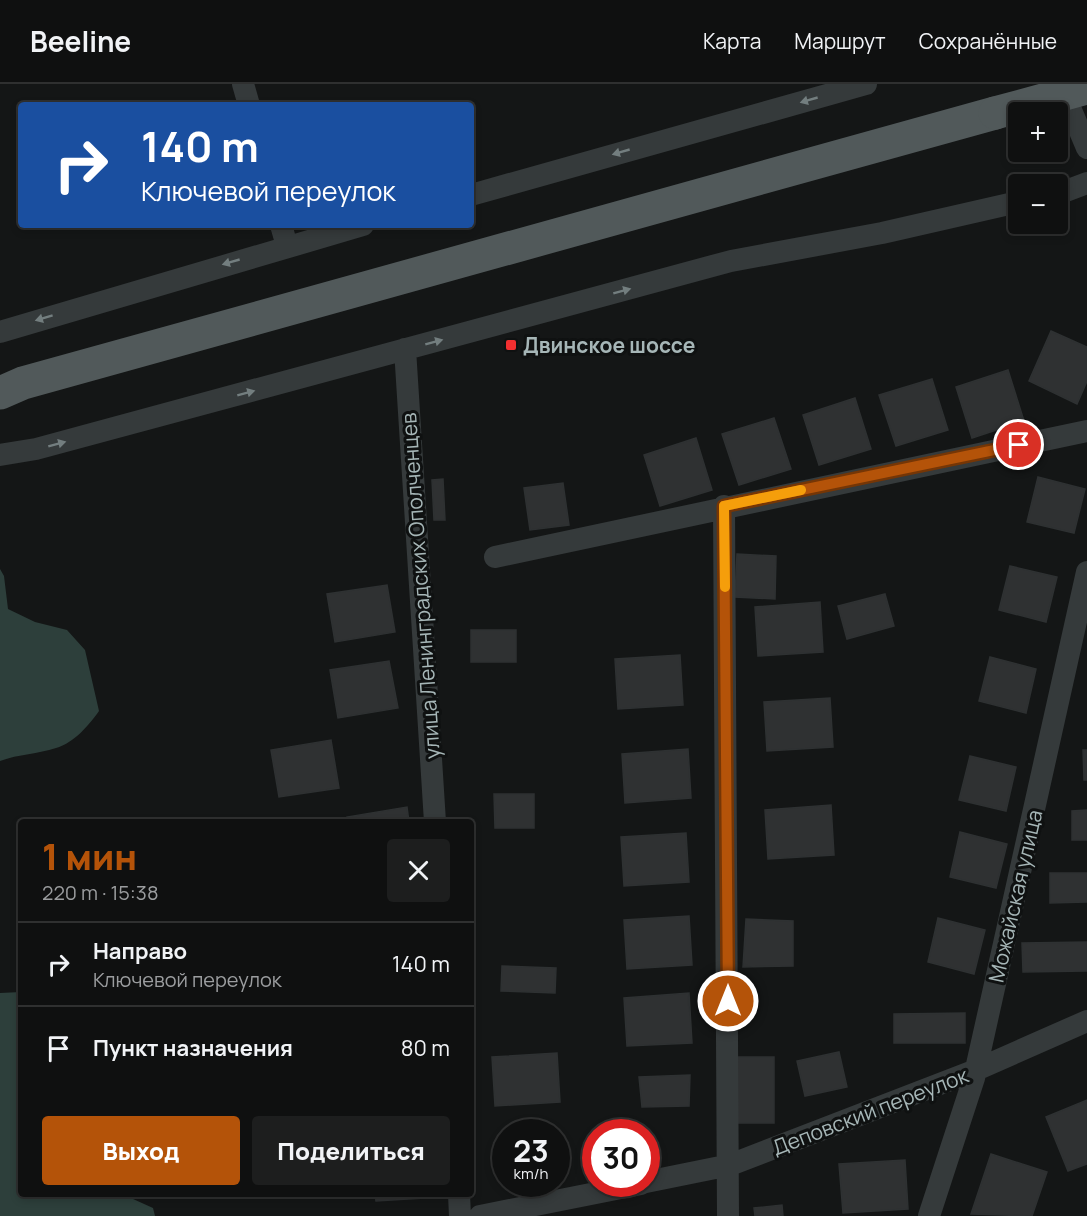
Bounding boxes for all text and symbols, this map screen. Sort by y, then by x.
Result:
text: Beeline [30,22,131,60]
text: Карта [703,27,761,55]
text: Маршрут [794,27,886,55]
text: Сохранённые [919,27,1057,55]
one-way arrow [800,96,818,105]
map controls [1008,102,1068,234]
button: + [1008,102,1068,162]
text: 140 m [141,117,259,175]
icon: right [42,126,120,204]
one-way arrow [612,148,631,158]
text: Ключевой переулок [141,172,396,209]
button: − [1008,174,1068,234]
one-way arrow [222,258,240,268]
one-way arrow [613,286,631,295]
one-way arrow [35,314,53,323]
place label: Двинское шоссе [523,331,695,359]
one-way arrow [425,336,443,346]
marker: Двинское шоссе [504,338,518,352]
one-way arrow [236,387,255,397]
street label: улица Ленинградских Ополченцев [394,412,446,760]
pin [993,419,1044,470]
icon: arrive [1002,428,1035,461]
one-way arrow [48,438,66,448]
street label: Можайская улица [981,807,1049,985]
text: 1 мин [42,832,137,881]
button: close [387,839,450,902]
text: 220 m · 15:38 [42,879,159,906]
text: Направо [93,936,187,966]
icon: right [42,948,75,981]
text: 140 m [392,949,450,979]
text: Ключевой переулок [93,966,282,993]
position arrow [696,969,760,1033]
icon: arrive [42,1032,75,1065]
text: Пункт назначения [93,1033,293,1063]
text: 80 m [401,1033,450,1063]
street label: Деповский переулок [768,1060,973,1161]
button: Выход [42,1116,240,1185]
button: Поделиться [252,1116,450,1185]
speed limit sign: 30 [582,1119,660,1197]
text: 23 [513,1130,549,1171]
text: km/h [514,1163,548,1184]

